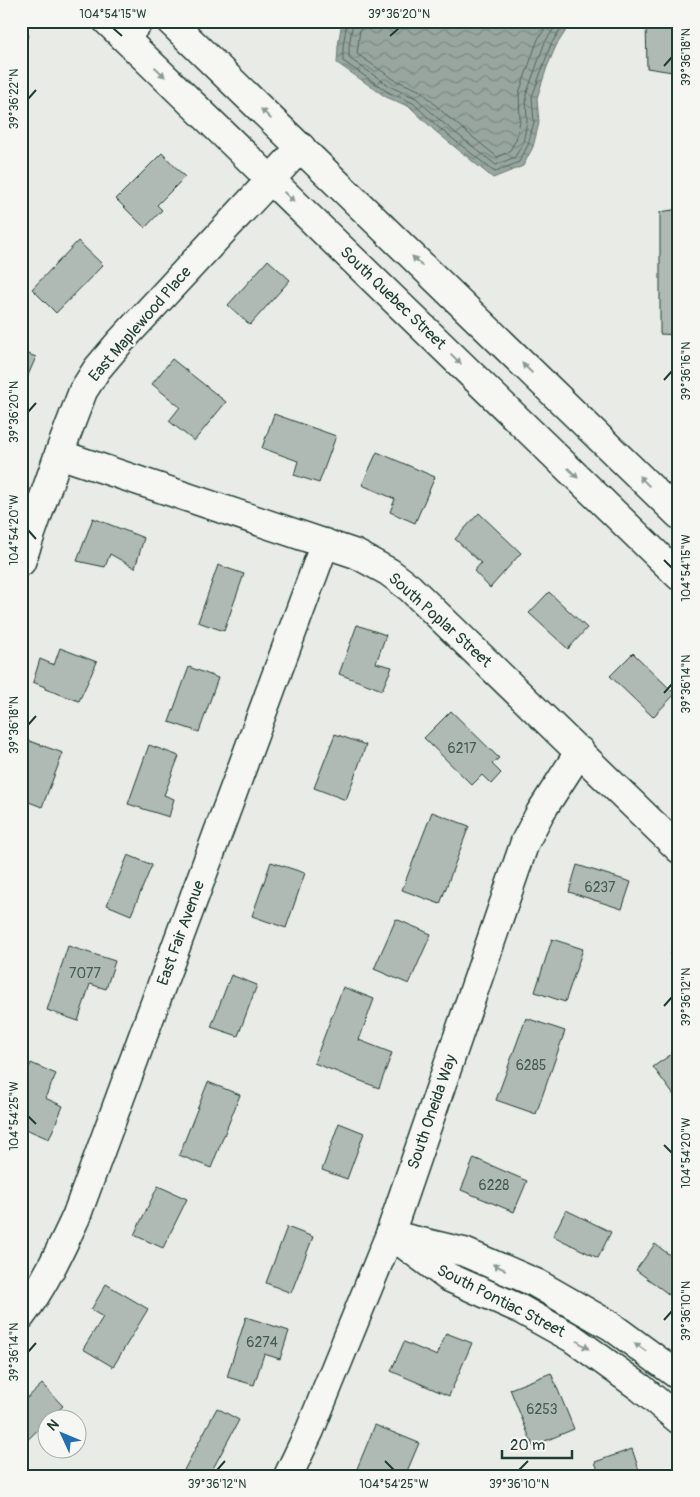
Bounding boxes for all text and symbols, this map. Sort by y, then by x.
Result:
text: 104°54'15"W [79,7,147,22]
text: 39°36'20"N [368,7,430,22]
text: 39°36'18"N [679,28,694,86]
one-way arrow [154,66,166,78]
text: 39°36'22"N [7,69,22,129]
one-way arrow [260,108,272,120]
one-way arrow [283,191,295,203]
street label: South Quebec Street [336,242,451,354]
one-way arrow [411,255,423,267]
street label: East Maplewood Place [84,262,196,386]
text: 39°36'16"N [679,342,694,400]
one-way arrow [450,353,462,365]
one-way arrow [522,362,534,374]
text: 39°36'20"N [7,381,22,443]
one-way arrow [567,466,579,478]
one-way arrow [638,476,650,488]
text: 104°54'20"W [7,495,22,565]
text: 104°54'15"W [679,534,694,602]
street label: South Poplar Street [384,568,496,672]
text: 39°36'14"N [679,655,694,713]
text: 39°36'18"N [7,696,22,754]
house number: 6217 [448,740,477,757]
street label: East Fair Avenue [153,878,209,988]
house number: 6237 [585,879,616,896]
house number: 7077 [69,965,101,982]
text: 39°36'12"N [679,968,694,1026]
street label: South Oneida Way [403,1052,461,1172]
house number: 6285 [516,1057,546,1074]
text: 104°54'25"W [7,1081,22,1151]
text: 104°54'20"W [679,1118,694,1188]
house number: 6228 [479,1177,509,1194]
street label: South Pontiac Street [434,1260,569,1342]
one-way arrow [492,1262,506,1270]
text: 39°36'10"N [679,1281,694,1341]
text: 39°36'14"N [7,1323,22,1381]
house number: 6274 [246,1334,278,1351]
one-way arrow [576,1340,590,1350]
one-way arrow [633,1342,647,1352]
house number: 6253 [526,1401,558,1418]
north arrow [38,1410,88,1460]
text: N [44,1416,62,1435]
scale bar [502,1427,572,1459]
text: 20 m [510,1436,545,1455]
text: 39°36'12"N [188,1477,246,1492]
text: 104°54'25"W [359,1477,429,1492]
text: 39°36'10"N [489,1477,549,1492]

